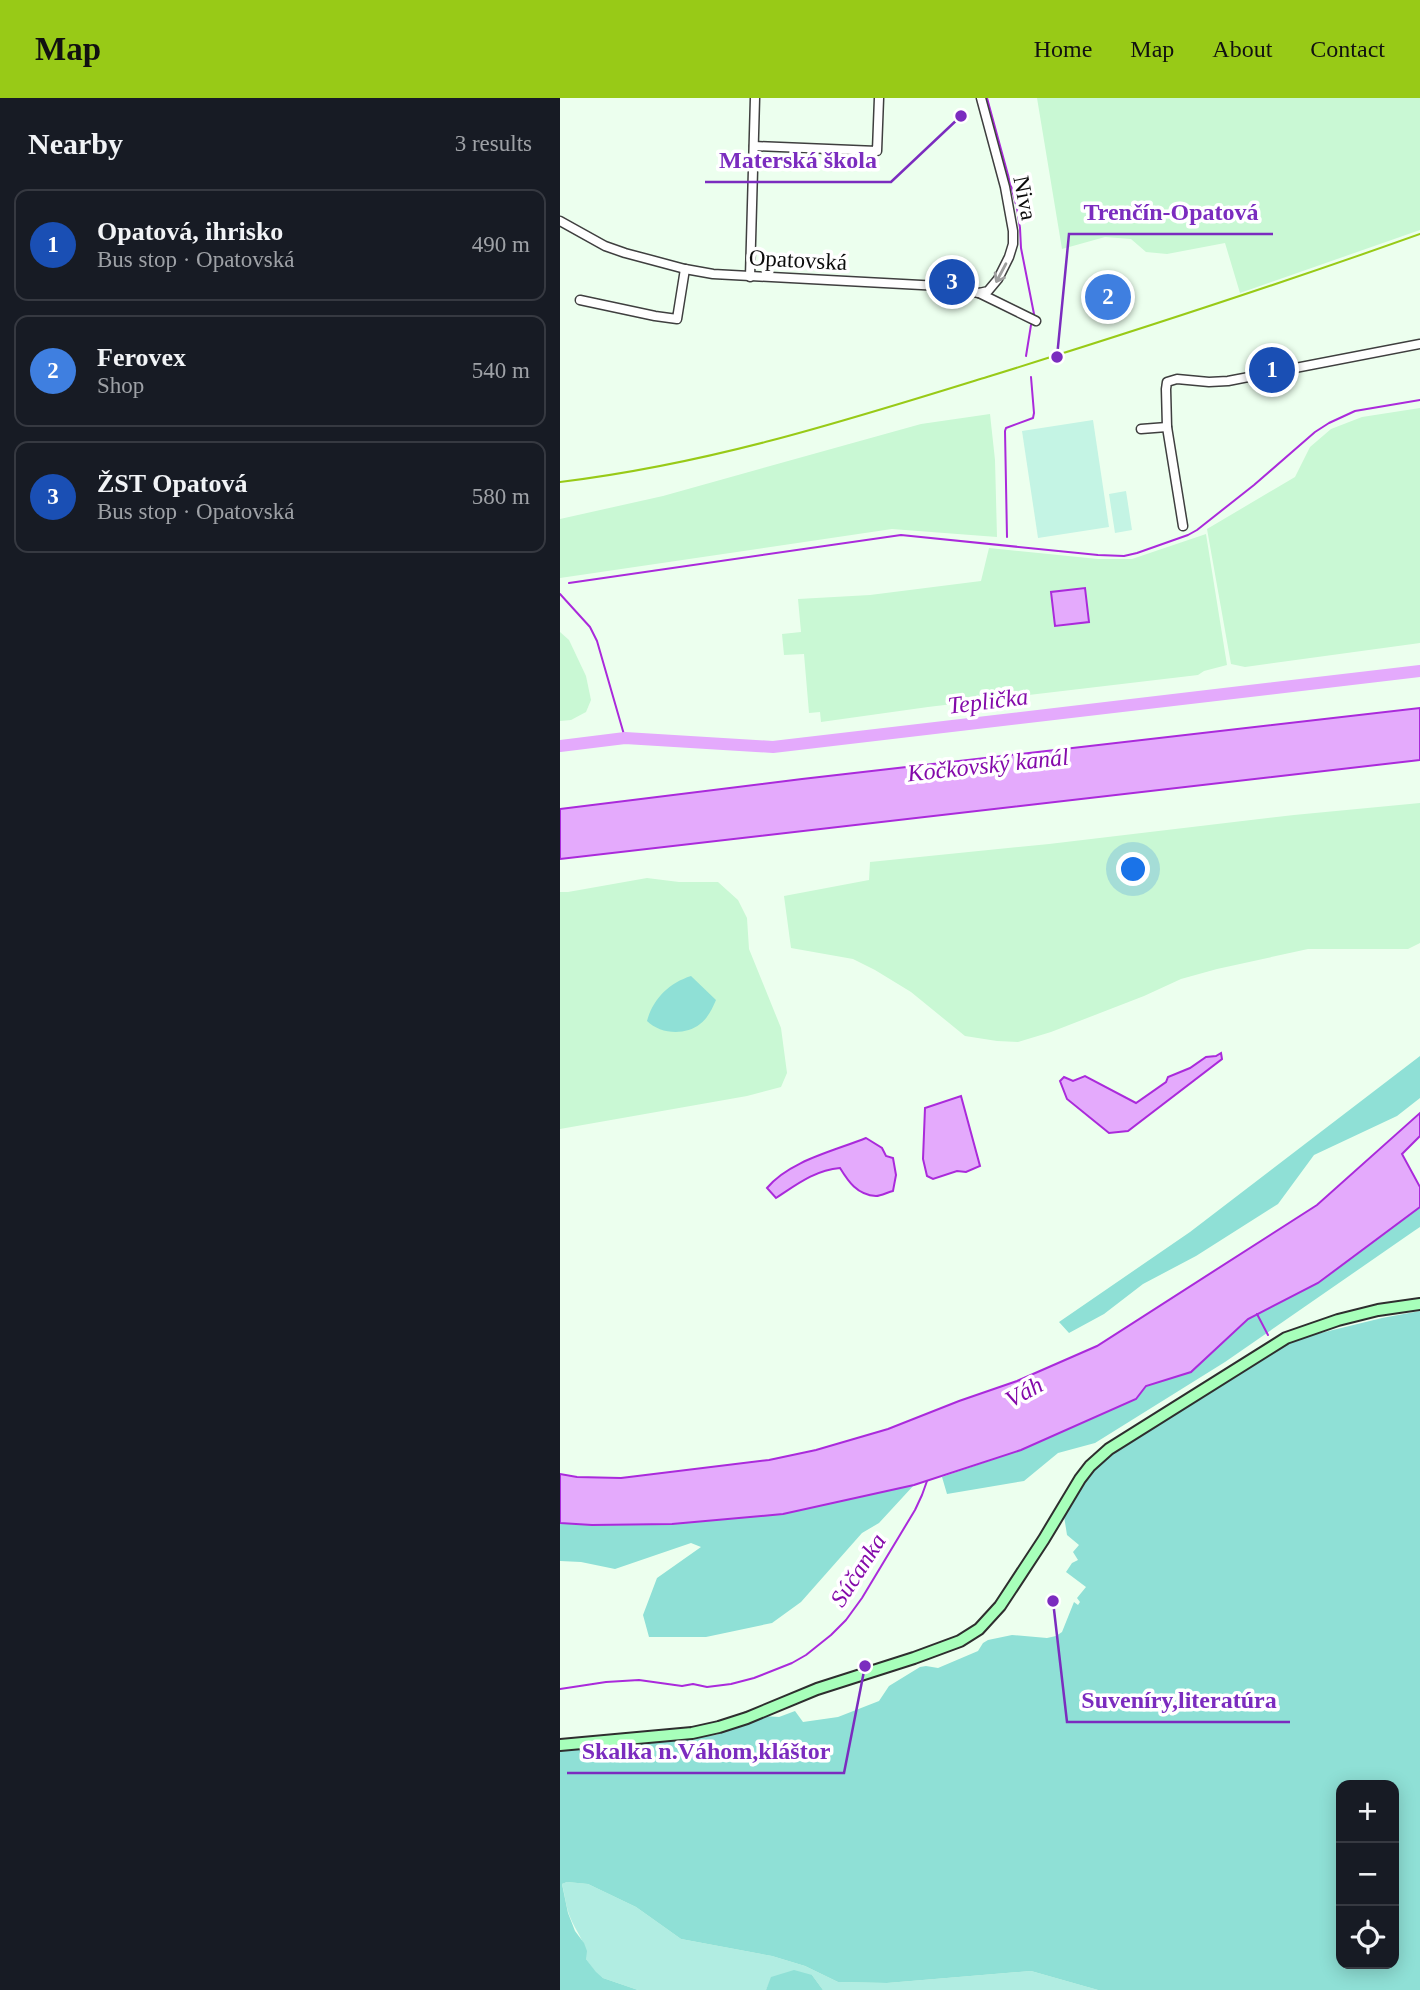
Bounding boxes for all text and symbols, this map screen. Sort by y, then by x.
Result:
text: Map [35,31,101,67]
text: Home [1034,36,1092,62]
text: Map [1130,36,1174,62]
text: About [1212,36,1272,62]
text: Contact [1310,36,1385,62]
text: Nearby [28,127,123,160]
text: 3 results [455,131,532,156]
callout: Materská škola [705,137,891,182]
text: Materská škola [719,147,877,173]
street label: Niva [1008,174,1042,222]
callout: Trenčín-Opatová [1069,189,1273,234]
text: Trenčín-Opatová [1083,199,1259,225]
text: Opatová, ihrisko [97,217,283,246]
text: 1 [47,232,59,257]
text: 490 m [472,232,530,257]
street label: Opatovská [748,245,848,275]
text: Bus stop · Opatovská [97,247,294,272]
pin: 3 [929,256,975,308]
one-way arrow [993,262,1007,283]
pin: 2 [1085,271,1131,323]
text: Ferovex [97,343,186,372]
pin: 1 [1249,344,1295,396]
text: 2 [47,358,59,383]
text: 540 m [472,358,530,383]
text: Shop [97,373,144,398]
text: ŽST Opatová [97,469,248,498]
text: 3 [47,484,59,509]
text: 580 m [472,484,530,509]
text: Bus stop · Opatovská [97,499,294,524]
water label: Teplička [946,683,1030,719]
water label: Kočkovský kanál [905,744,1070,786]
your location [1116,852,1150,886]
water label: Váh [1001,1371,1047,1413]
water label: Súčanka [825,1529,891,1611]
callout: Suveníry,literatúra [1067,1677,1290,1722]
text: Suveníry,literatúra [1081,1687,1277,1713]
callout: Skalka n.Váhom,kláštor [567,1728,844,1773]
text: Skalka n.Váhom,kláštor [582,1738,831,1764]
map controls [1336,1780,1399,1969]
button: + [1336,1780,1399,1843]
button: − [1336,1843,1399,1906]
button: locate [1336,1906,1399,1969]

